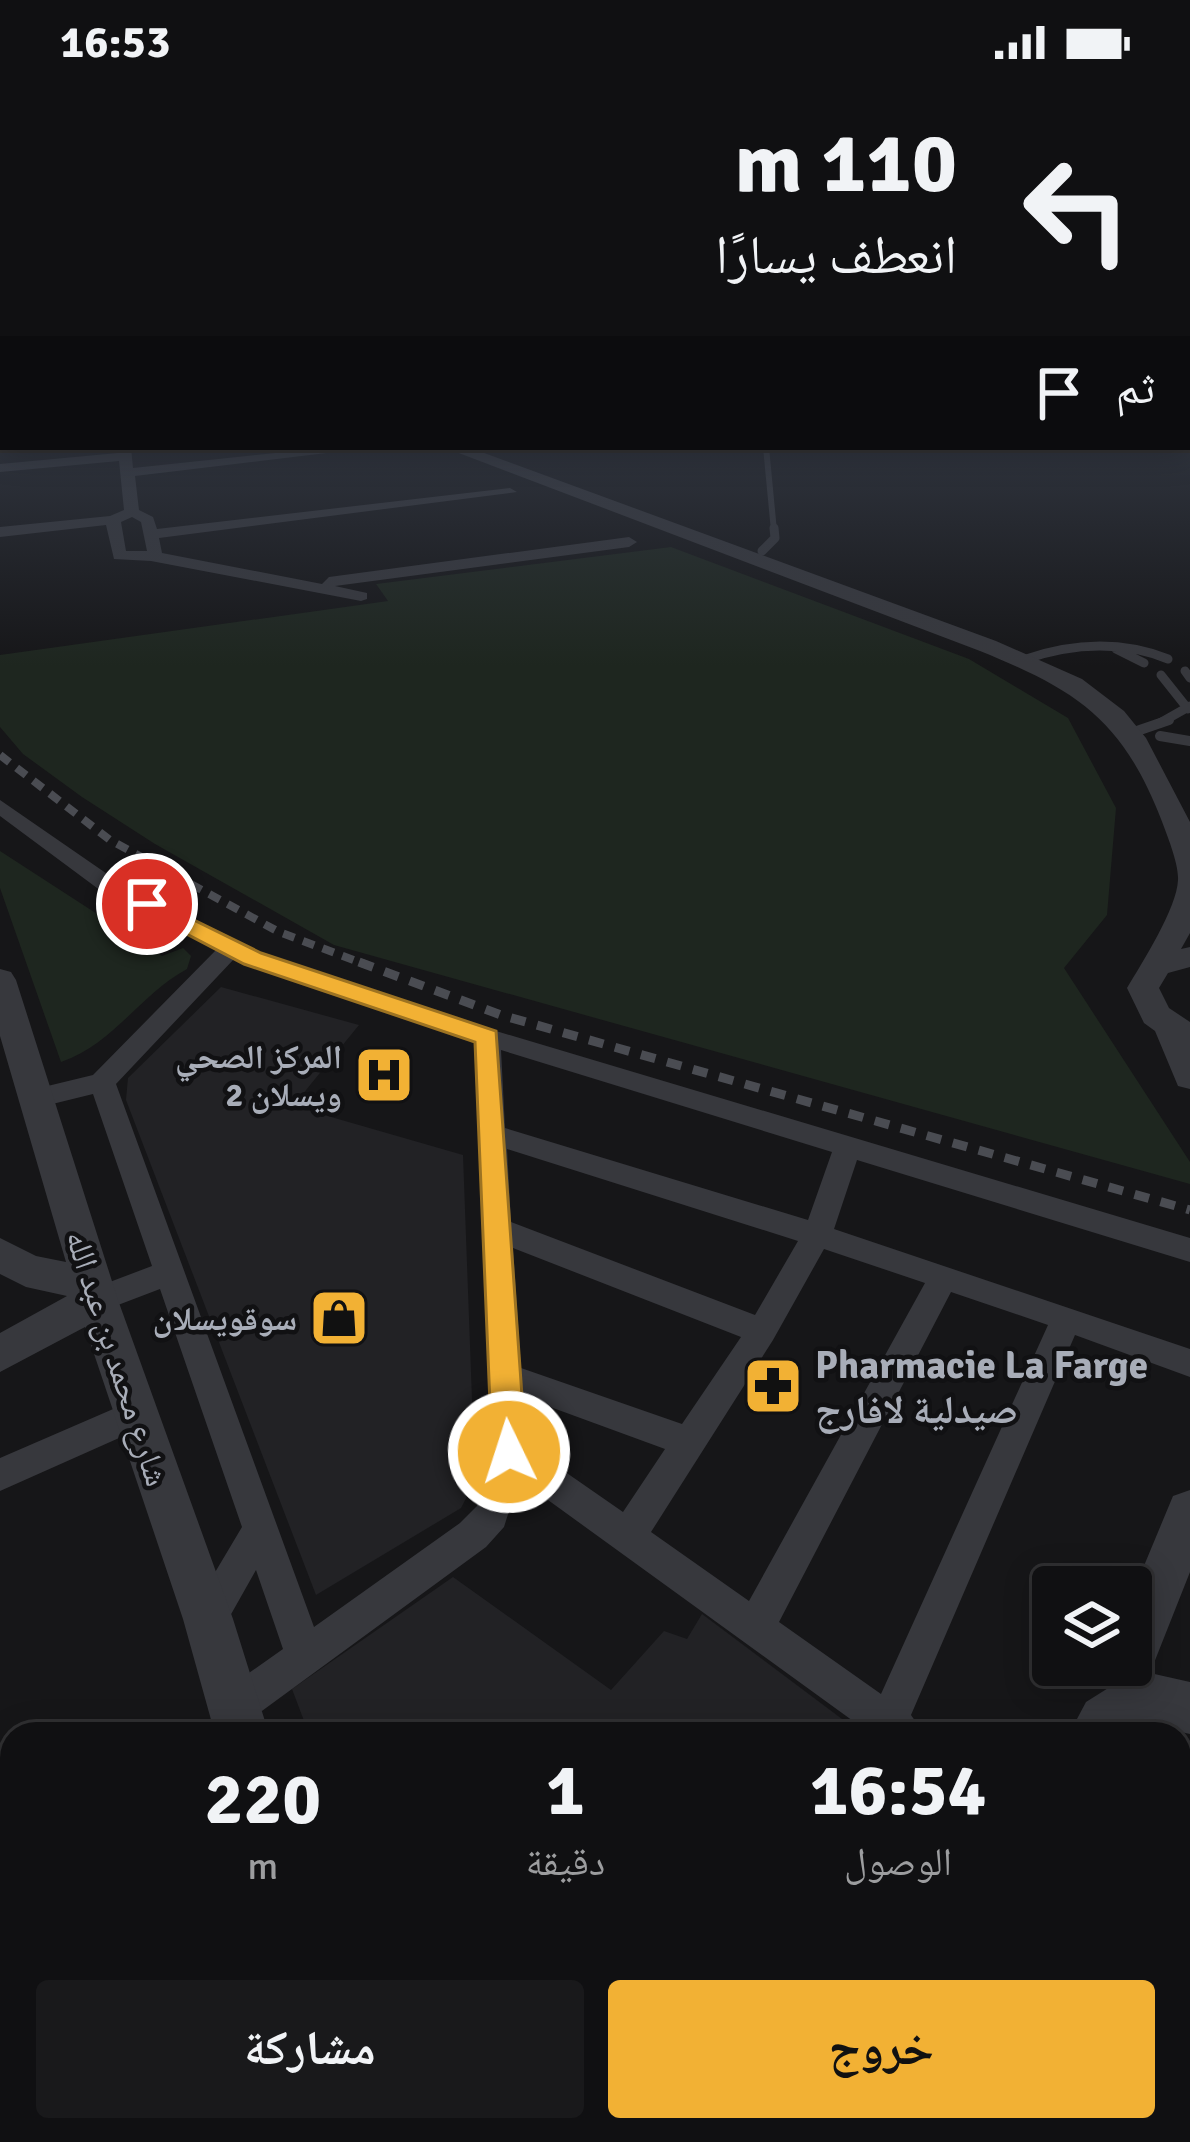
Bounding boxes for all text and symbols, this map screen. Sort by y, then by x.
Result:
text: 16:53 [60,15,170,70]
text: 110 m [735,112,957,216]
icon: left [999,132,1155,288]
text: انعطف يسارًا [715,222,957,289]
icon: arrive [1026,360,1092,426]
text: ثم [1116,361,1155,416]
pin [96,853,198,955]
icon: arrive [114,871,180,937]
place label: المركز الصحي ويسلان 2 [175,1037,342,1116]
hospital icon: المركز الصحي ويسلان 2 [353,1044,415,1106]
street label: شارع محمد بن عبد الله [56,1226,177,1491]
shop icon: سوقويسلان [308,1287,370,1349]
place label: سوقويسلان [153,1299,297,1340]
place label: Pharmacie La Farge صيدلية لافارج [815,1341,1148,1434]
pharmacy icon: Pharmacie La Farge صيدلية لافارج [742,1355,804,1417]
position arrow [446,1389,572,1515]
map controls [1032,1566,1152,1686]
button: layers [1032,1566,1152,1686]
text: 1 [546,1746,585,1835]
text: 16:54 [810,1746,986,1835]
text: 220 [205,1755,321,1844]
text: دقيقة [526,1838,605,1886]
text: الوصول [844,1838,952,1886]
text: m [247,1842,278,1890]
button: مشاركة [36,1980,584,2118]
button: خروج [608,1980,1155,2118]

